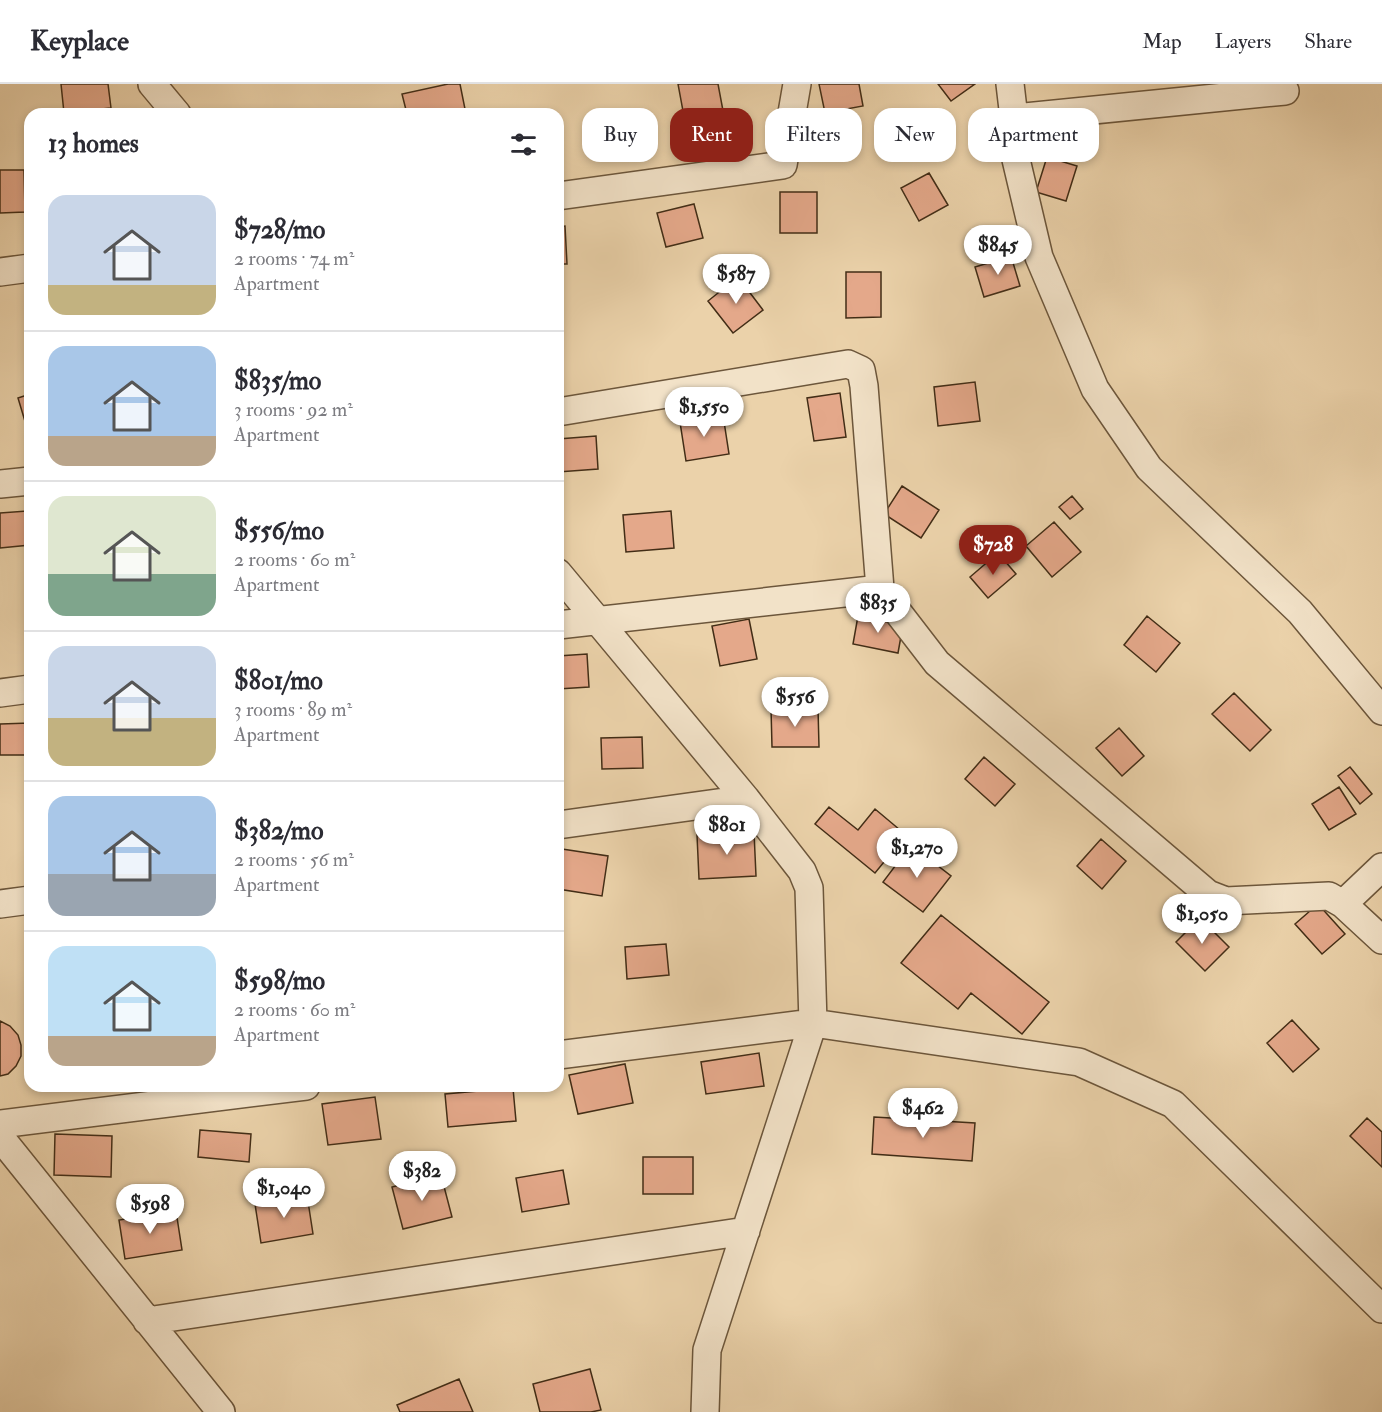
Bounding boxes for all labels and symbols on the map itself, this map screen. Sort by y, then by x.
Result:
pin: $845 [962,225,1034,276]
pin: $587 [700,254,772,305]
pin: $1,550 [655,387,753,438]
pin: $728 [957,525,1029,576]
pin: $835 [842,583,914,634]
pin: $556 [759,677,831,728]
pin: $801 [691,805,763,856]
pin: $1,270 [868,828,966,879]
pin: $1,050 [1153,894,1251,945]
pin: $462 [887,1088,959,1139]
pin: $382 [386,1151,458,1202]
pin: $1,040 [235,1168,333,1219]
pin: $598 [114,1184,186,1235]

